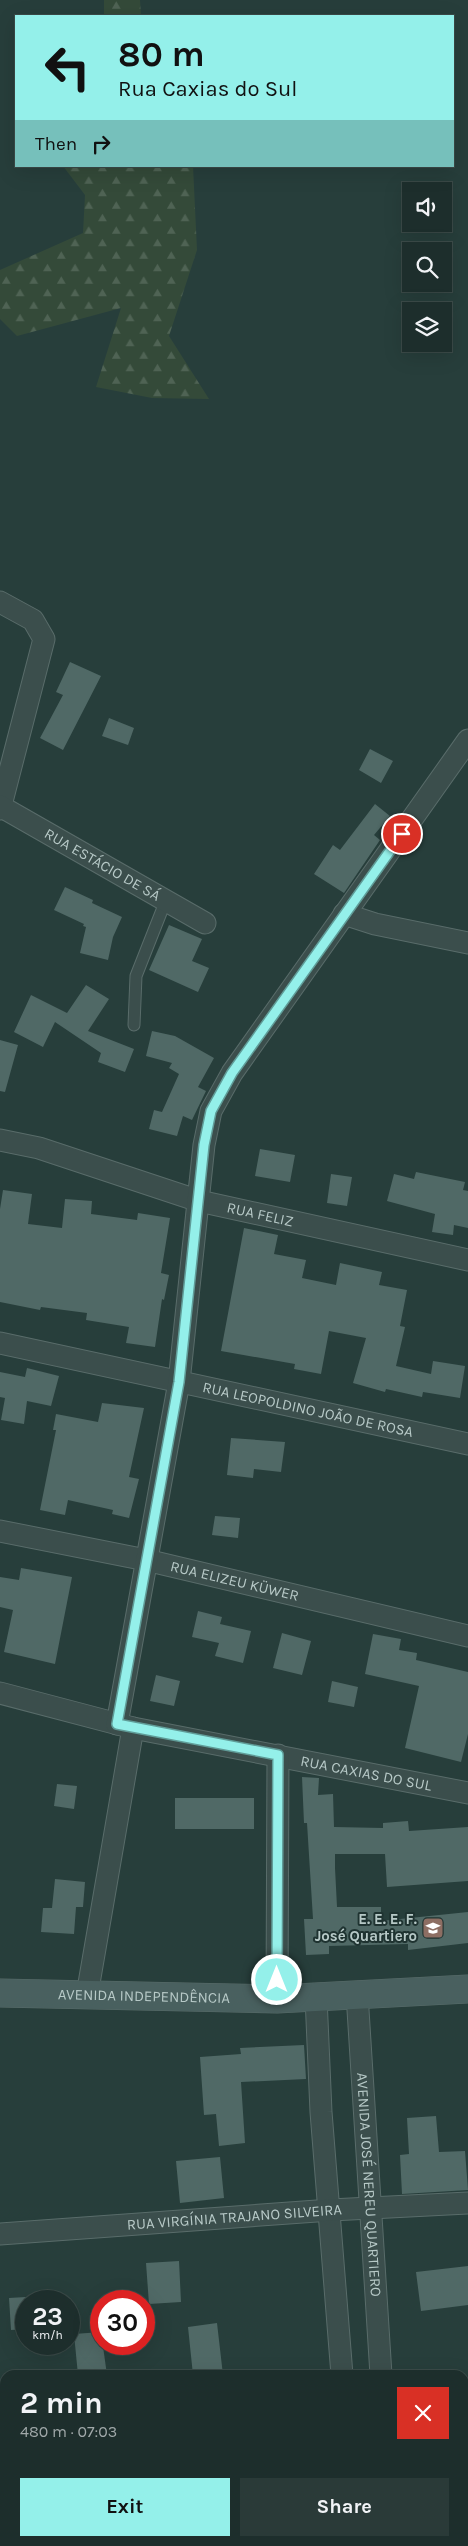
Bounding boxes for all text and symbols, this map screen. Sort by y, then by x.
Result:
text: 80 m [118,34,205,75]
icon: left [35,35,100,100]
text: Rua Caxias do Sul [118,76,298,102]
icon: right [87,130,115,158]
text: Then [35,133,77,155]
map controls [402,182,452,352]
button: sound [402,182,452,232]
button: search [402,242,452,292]
button: layers [402,302,452,352]
pin [381,813,423,855]
icon: arrive [388,820,416,848]
street label: RUA ESTÁCIO DE SÁ [41,824,164,905]
street label: RUA FELIZ [225,1198,295,1230]
street label: RUA LEOPOLDINO JOÃO DE ROSA [201,1378,415,1441]
street label: RUA ELIZEU KÜWER [169,1557,301,1605]
street label: RUA CAXIAS DO SUL [299,1752,433,1795]
place label: E. E. E. F. José Quartiero [315,1910,417,1945]
school or university icon: E. E. E. F. José Quartiero [421,1916,445,1940]
position arrow [250,1953,302,2005]
street label: AVENIDA INDEPENDÊNCIA [58,1985,231,2007]
street label: AVENIDA JOSÉ NEREU QUARTIERO [353,2072,385,2297]
street label: RUA VIRGÍNIA TRAJANO SILVEIRA [126,2200,343,2234]
speed limit sign: 30 [90,2290,155,2355]
text: 23 [32,2302,63,2331]
text: km/h [32,2328,63,2342]
text: 2 min [20,2385,103,2421]
button: close [397,2387,449,2439]
text: 480 m · 07:03 [20,2422,117,2441]
button: Exit [20,2478,230,2536]
button: Share [240,2478,449,2536]

